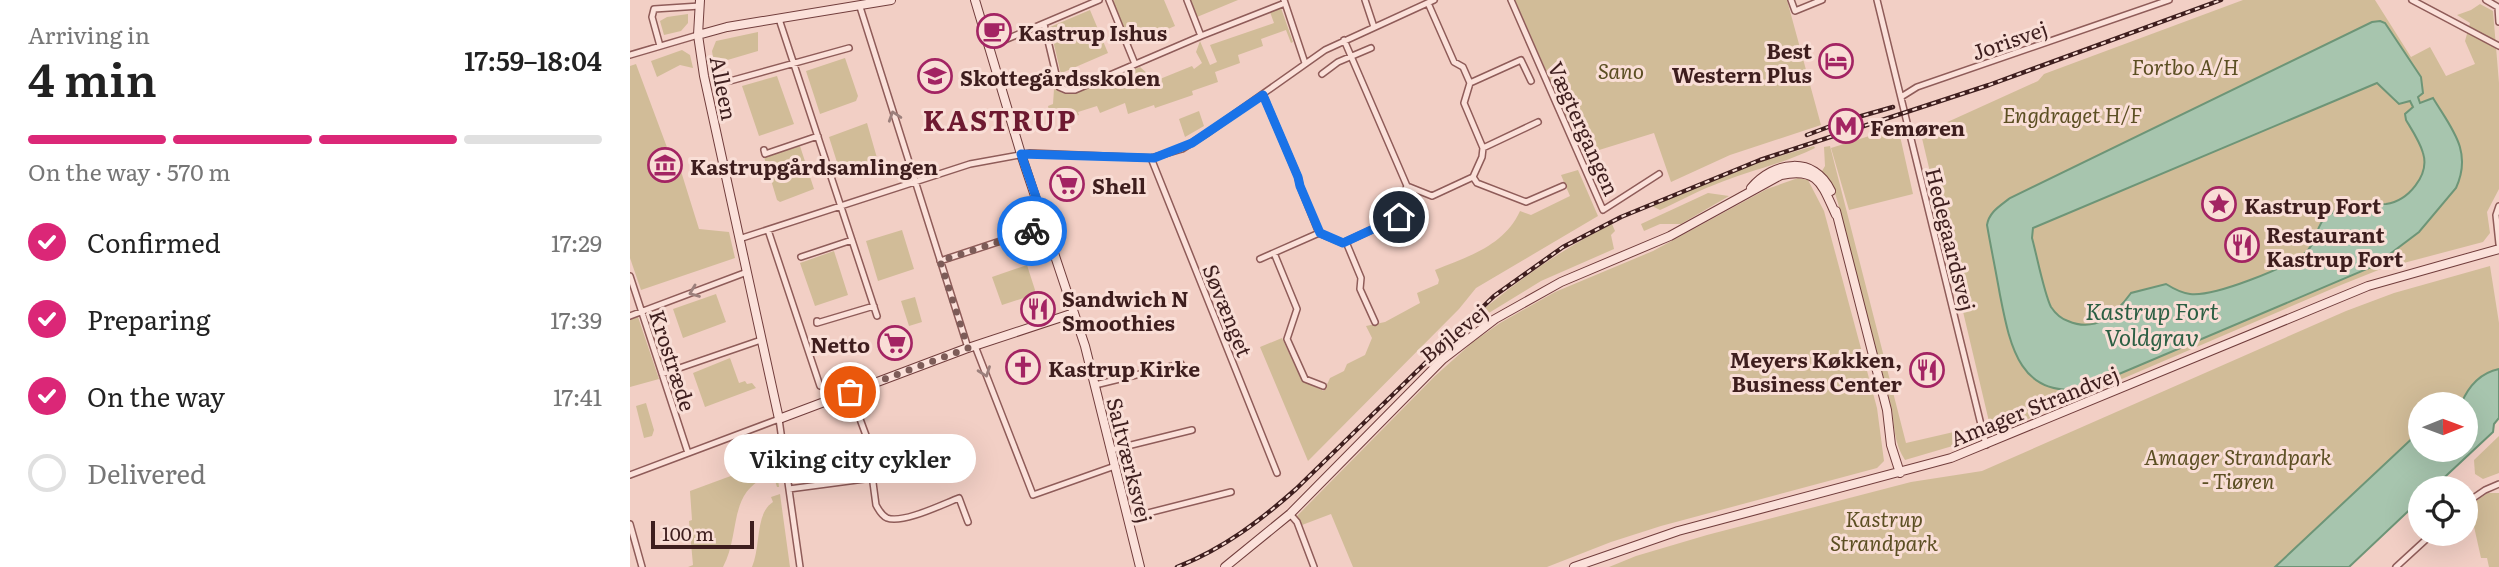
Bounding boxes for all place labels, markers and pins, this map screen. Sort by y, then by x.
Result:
cafe icon: Kastrup Ishus [975,12,1013,50]
place label: Kastrup Ishus [1018,16,1167,47]
place label: Best Western Plus [1672,34,1813,89]
hotel icon: Best Western Plus [1817,42,1855,80]
school or university icon: Skottegårdsskolen [916,57,954,95]
place label: Skottegårdsskolen [960,61,1161,92]
metro station icon: Femøren [1827,107,1865,145]
place label: Femøren [1870,111,1966,142]
museum icon: Kastrupgårdsamlingen [646,146,684,184]
place label: Kastrupgårdsamlingen [690,150,938,181]
supermarket icon: Shell [1048,165,1086,203]
place label: Shell [1092,169,1147,200]
place icon: Kastrup Fort [2200,185,2238,223]
pin [1369,187,1429,247]
place label: Kastrup Fort [2244,189,2382,220]
place label: Restaurant Kastrup Fort [2266,218,2404,273]
restaurant icon: Restaurant Kastrup Fort [2223,226,2261,264]
place label: Sandwich N Smoothies [1062,282,1189,337]
restaurant icon: Sandwich N Smoothies [1019,290,1057,328]
supermarket icon: Netto [876,324,914,362]
place label: Netto [810,328,870,359]
place label: Meyers Køkken, Business Center [1730,343,1903,398]
church icon: Kastrup Kirke [1004,348,1042,386]
restaurant icon: Meyers Køkken, Business Center [1908,351,1946,389]
place label: Kastrup Kirke [1048,352,1200,383]
pin [820,362,880,422]
callout: Viking city cykler [724,434,976,483]

